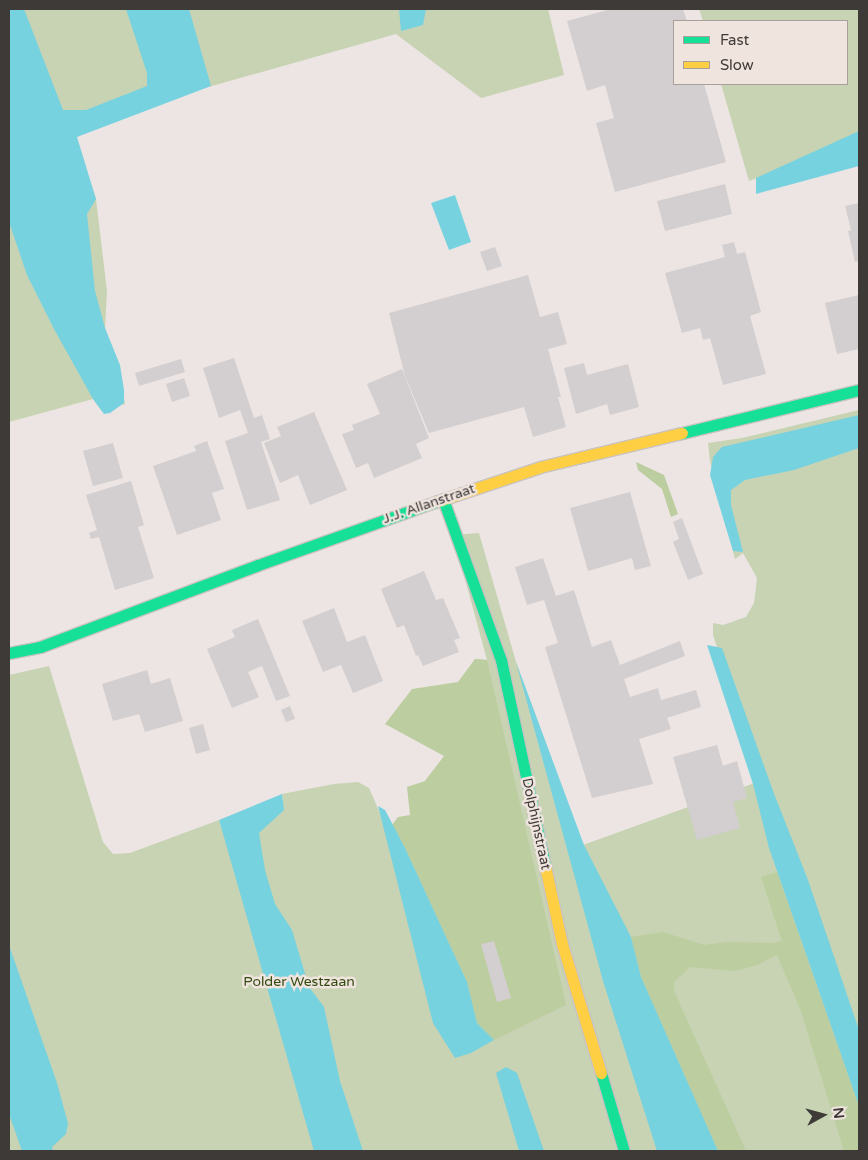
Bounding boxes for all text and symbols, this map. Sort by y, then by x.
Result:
legend [673,20,848,85]
text: Fast [720,31,749,49]
text: Slow [720,56,754,74]
street label: J.J. Allanstraat [381,480,477,528]
street label: Dolphijnstraat [518,777,554,871]
park label: Polder Westzaan [243,974,355,990]
north arrow [798,1090,848,1140]
text: N [829,1106,848,1120]

